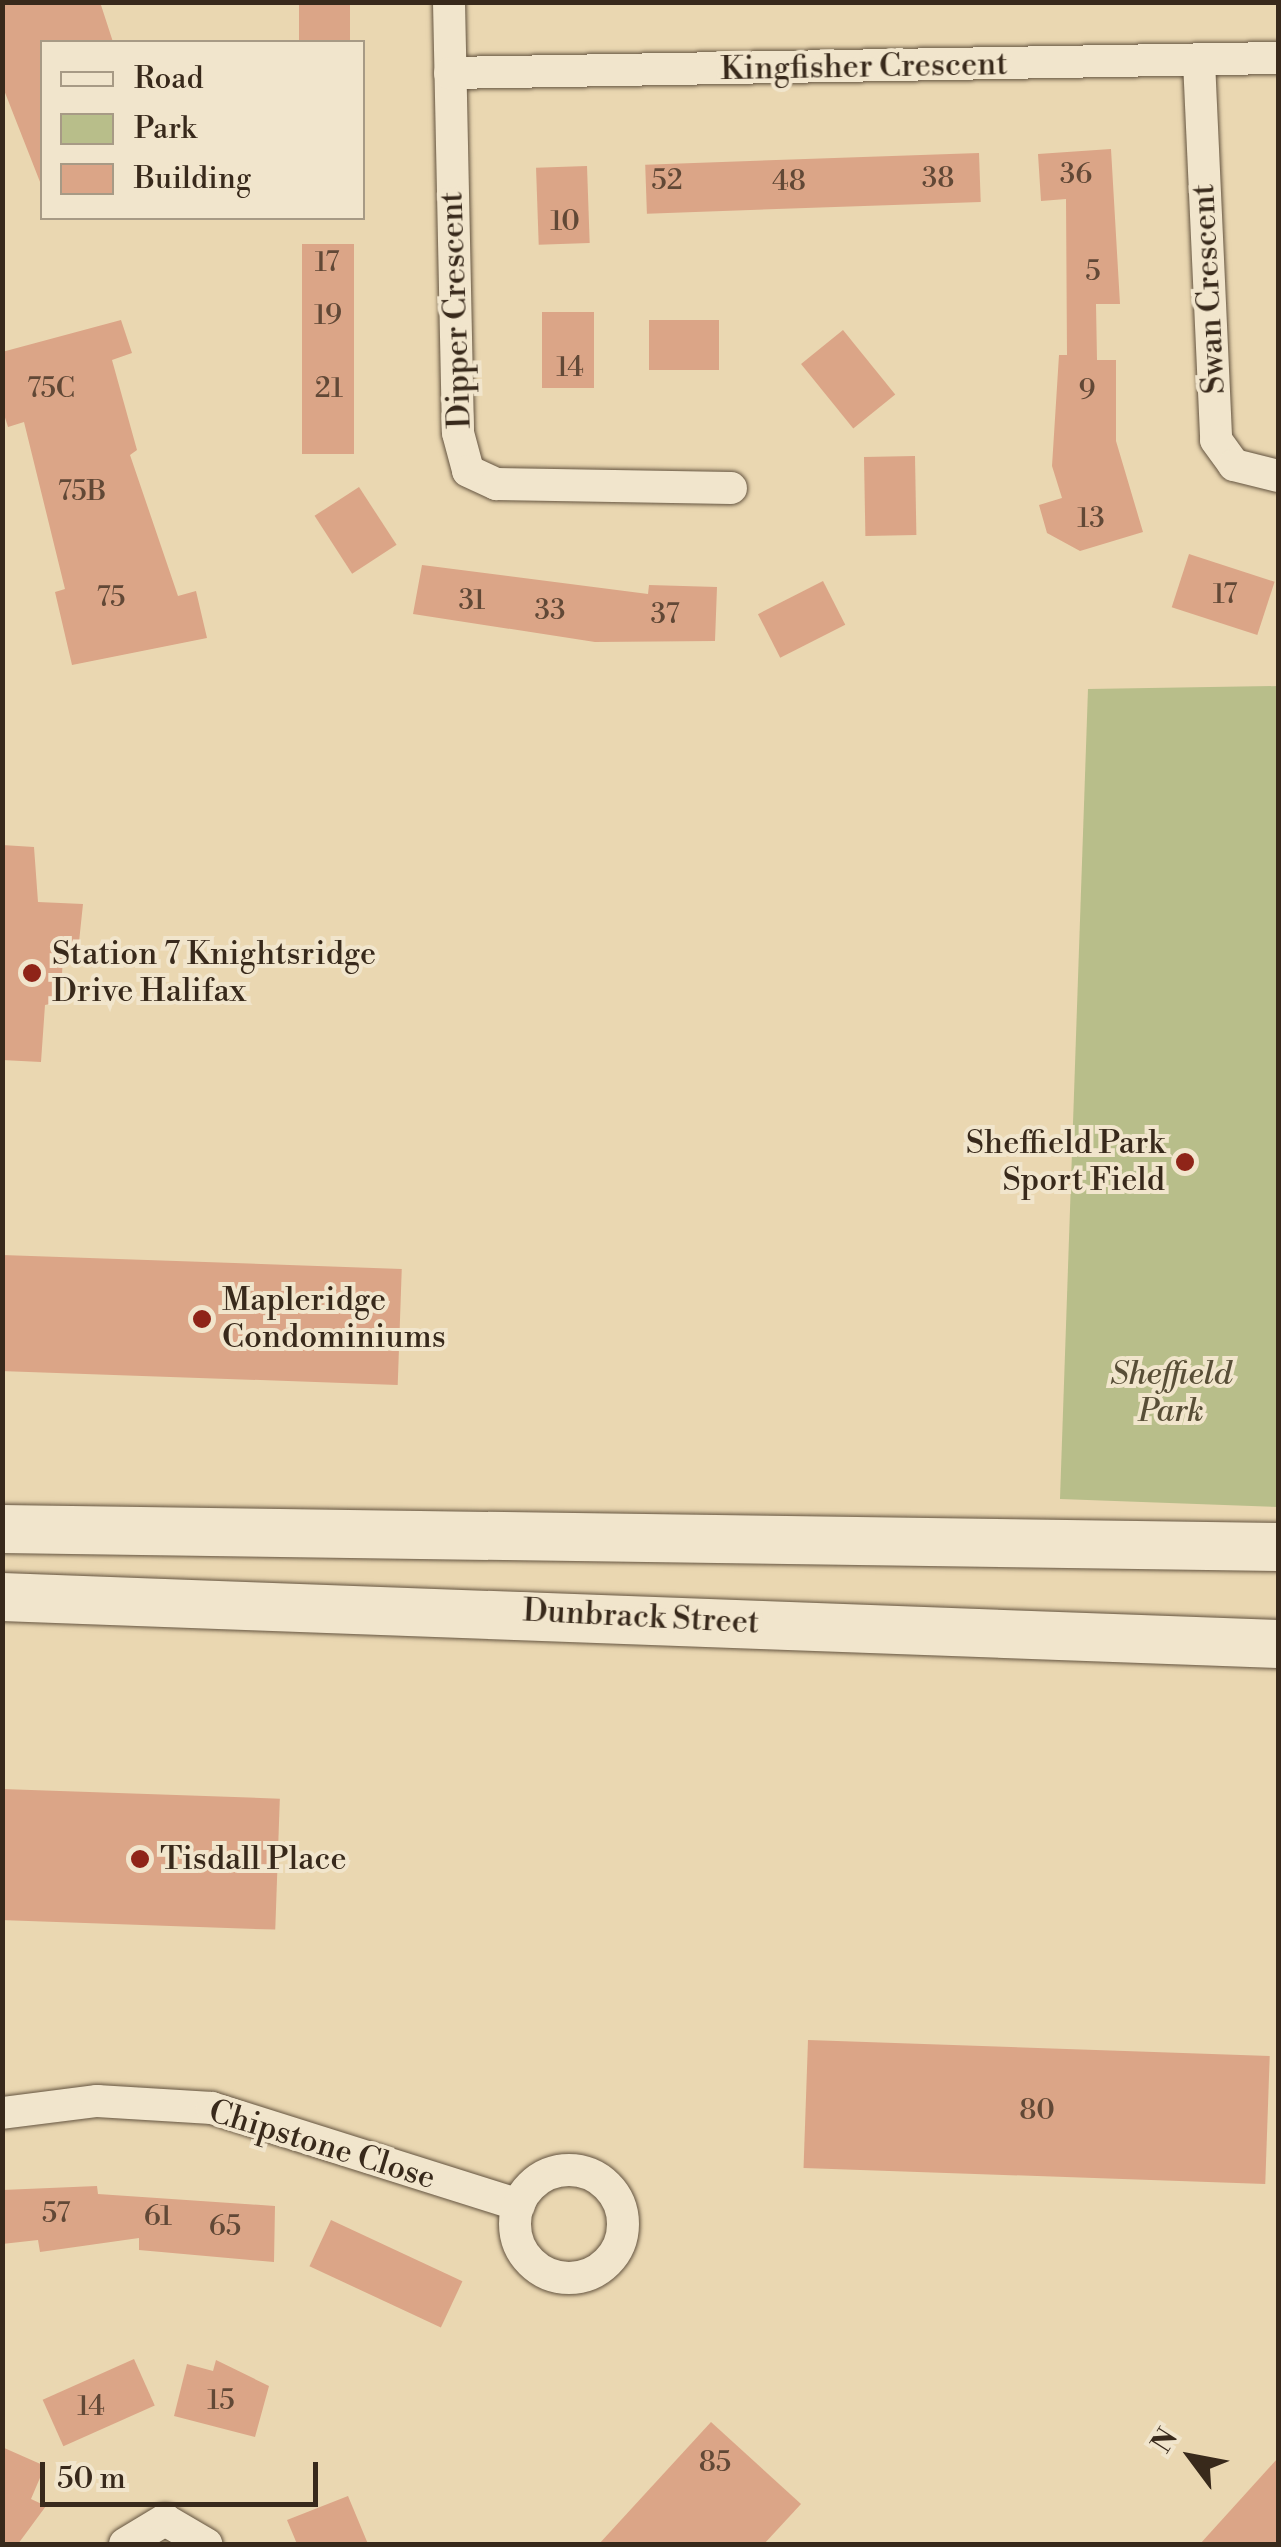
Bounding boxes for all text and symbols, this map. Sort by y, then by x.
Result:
legend [40,40,365,220]
street label: Kingfisher Crescent [720,45,1008,89]
text: Road [134,60,204,98]
text: Park [134,110,196,148]
house number: 36 [1060,158,1092,192]
text: Building [134,160,251,198]
house number: 38 [922,162,954,196]
house number: 52 [651,164,683,198]
house number: 48 [772,165,806,199]
street label: Swan Crescent [1184,183,1234,395]
street label: Dipper Crescent [433,191,479,429]
house number: 10 [550,205,580,239]
house number: 17 [315,246,339,280]
house number: 5 [1085,255,1101,289]
house number: 19 [314,299,342,333]
house number: 14 [556,351,584,385]
house number: 75C [27,372,75,406]
house number: 21 [315,372,343,406]
house number: 9 [1079,374,1095,408]
house number: 75B [58,475,106,509]
house number: 13 [1077,502,1105,536]
house number: 17 [1213,578,1237,612]
house number: 75 [97,581,125,615]
house number: 31 [459,584,485,618]
house number: 33 [535,594,565,628]
house number: 37 [650,598,680,632]
place label: Station 7 Knightsridge Drive Halifax [52,936,376,1011]
marker: Station 7 Knightsridge Drive Halifax [21,962,43,984]
place label: Sheffield Park Sport Field [966,1125,1165,1200]
marker: Sheffield Park Sport Field [1174,1151,1196,1173]
place label: Mapleridge Condominiums [222,1282,446,1357]
marker: Mapleridge Condominiums [191,1308,213,1330]
park label: Sheffield Park [1110,1356,1232,1431]
street label: Dunbrack Street [522,1592,760,1642]
place label: Tisdall Place [160,1840,347,1878]
marker: Tisdall Place [129,1848,151,1870]
street label: Chipstone Close [204,2092,440,2198]
house number: 80 [1019,2094,1055,2128]
house number: 57 [42,2197,70,2231]
house number: 61 [144,2200,172,2234]
house number: 65 [209,2210,241,2244]
house number: 15 [207,2384,235,2418]
house number: 14 [77,2390,105,2424]
north arrow [1141,2407,1241,2507]
text: N [1144,2422,1186,2460]
scale bar [45,2442,322,2504]
house number: 85 [699,2446,731,2480]
text: 50 m [57,2460,126,2498]

